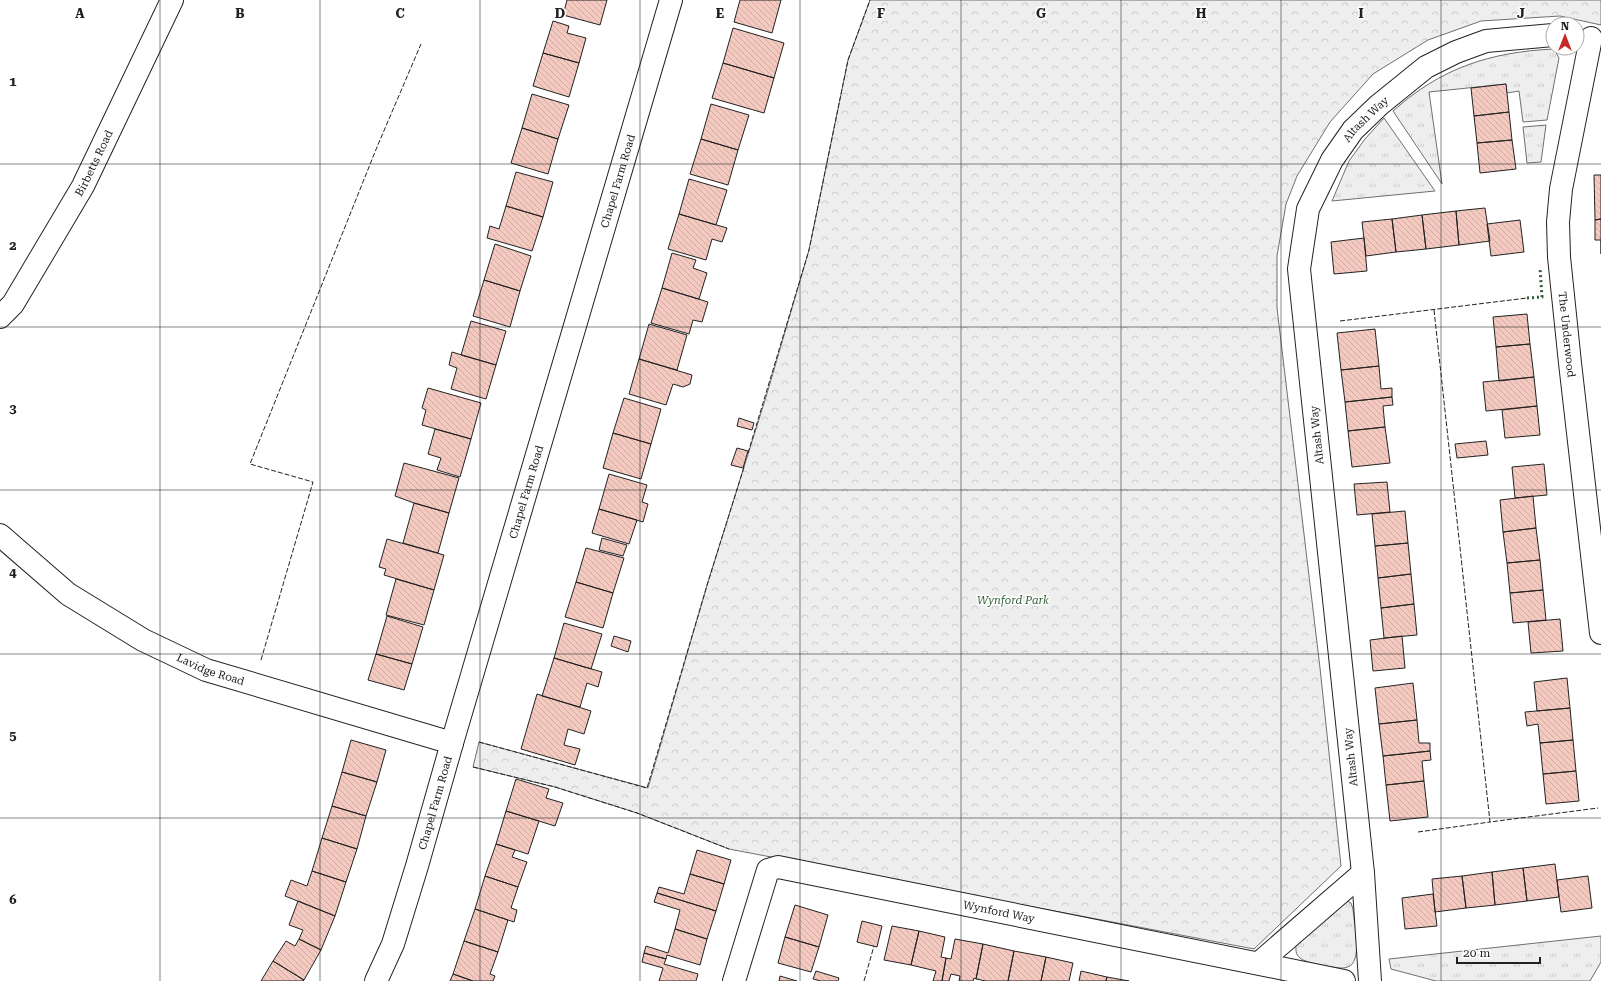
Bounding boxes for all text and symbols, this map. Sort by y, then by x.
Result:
text: A [75,6,85,21]
text: B [235,6,245,21]
text: C [395,6,405,21]
text: D [555,6,565,21]
text: E [716,6,724,21]
text: F [877,6,885,21]
text: G [1036,6,1046,21]
text: H [1196,6,1207,21]
text: I [1358,6,1364,21]
text: J [1517,6,1525,21]
north arrow [1545,16,1585,56]
text: N [1561,20,1570,33]
text: 1 [9,74,17,89]
street label: Altash Way [1340,93,1391,144]
street label: Birbetts Road [72,128,115,198]
street label: Chapel Farm Road [598,133,638,229]
text: 2 [9,238,17,253]
street label: The Underwood [1556,291,1578,378]
text: 3 [9,401,17,416]
street label: Altash Way [1307,404,1327,465]
street label: Chapel Farm Road [506,444,546,540]
text: 4 [9,565,17,580]
park label: Wynford Park [977,594,1049,607]
street label: Lavidge Road [175,651,246,688]
street label: Altash Way [1341,726,1361,787]
text: 5 [9,728,17,743]
street label: Chapel Farm Road [415,755,454,851]
text: 6 [9,892,17,907]
street label: Wynford Way [962,898,1036,925]
scale bar [1457,939,1540,965]
text: 20 m [1463,946,1490,960]

